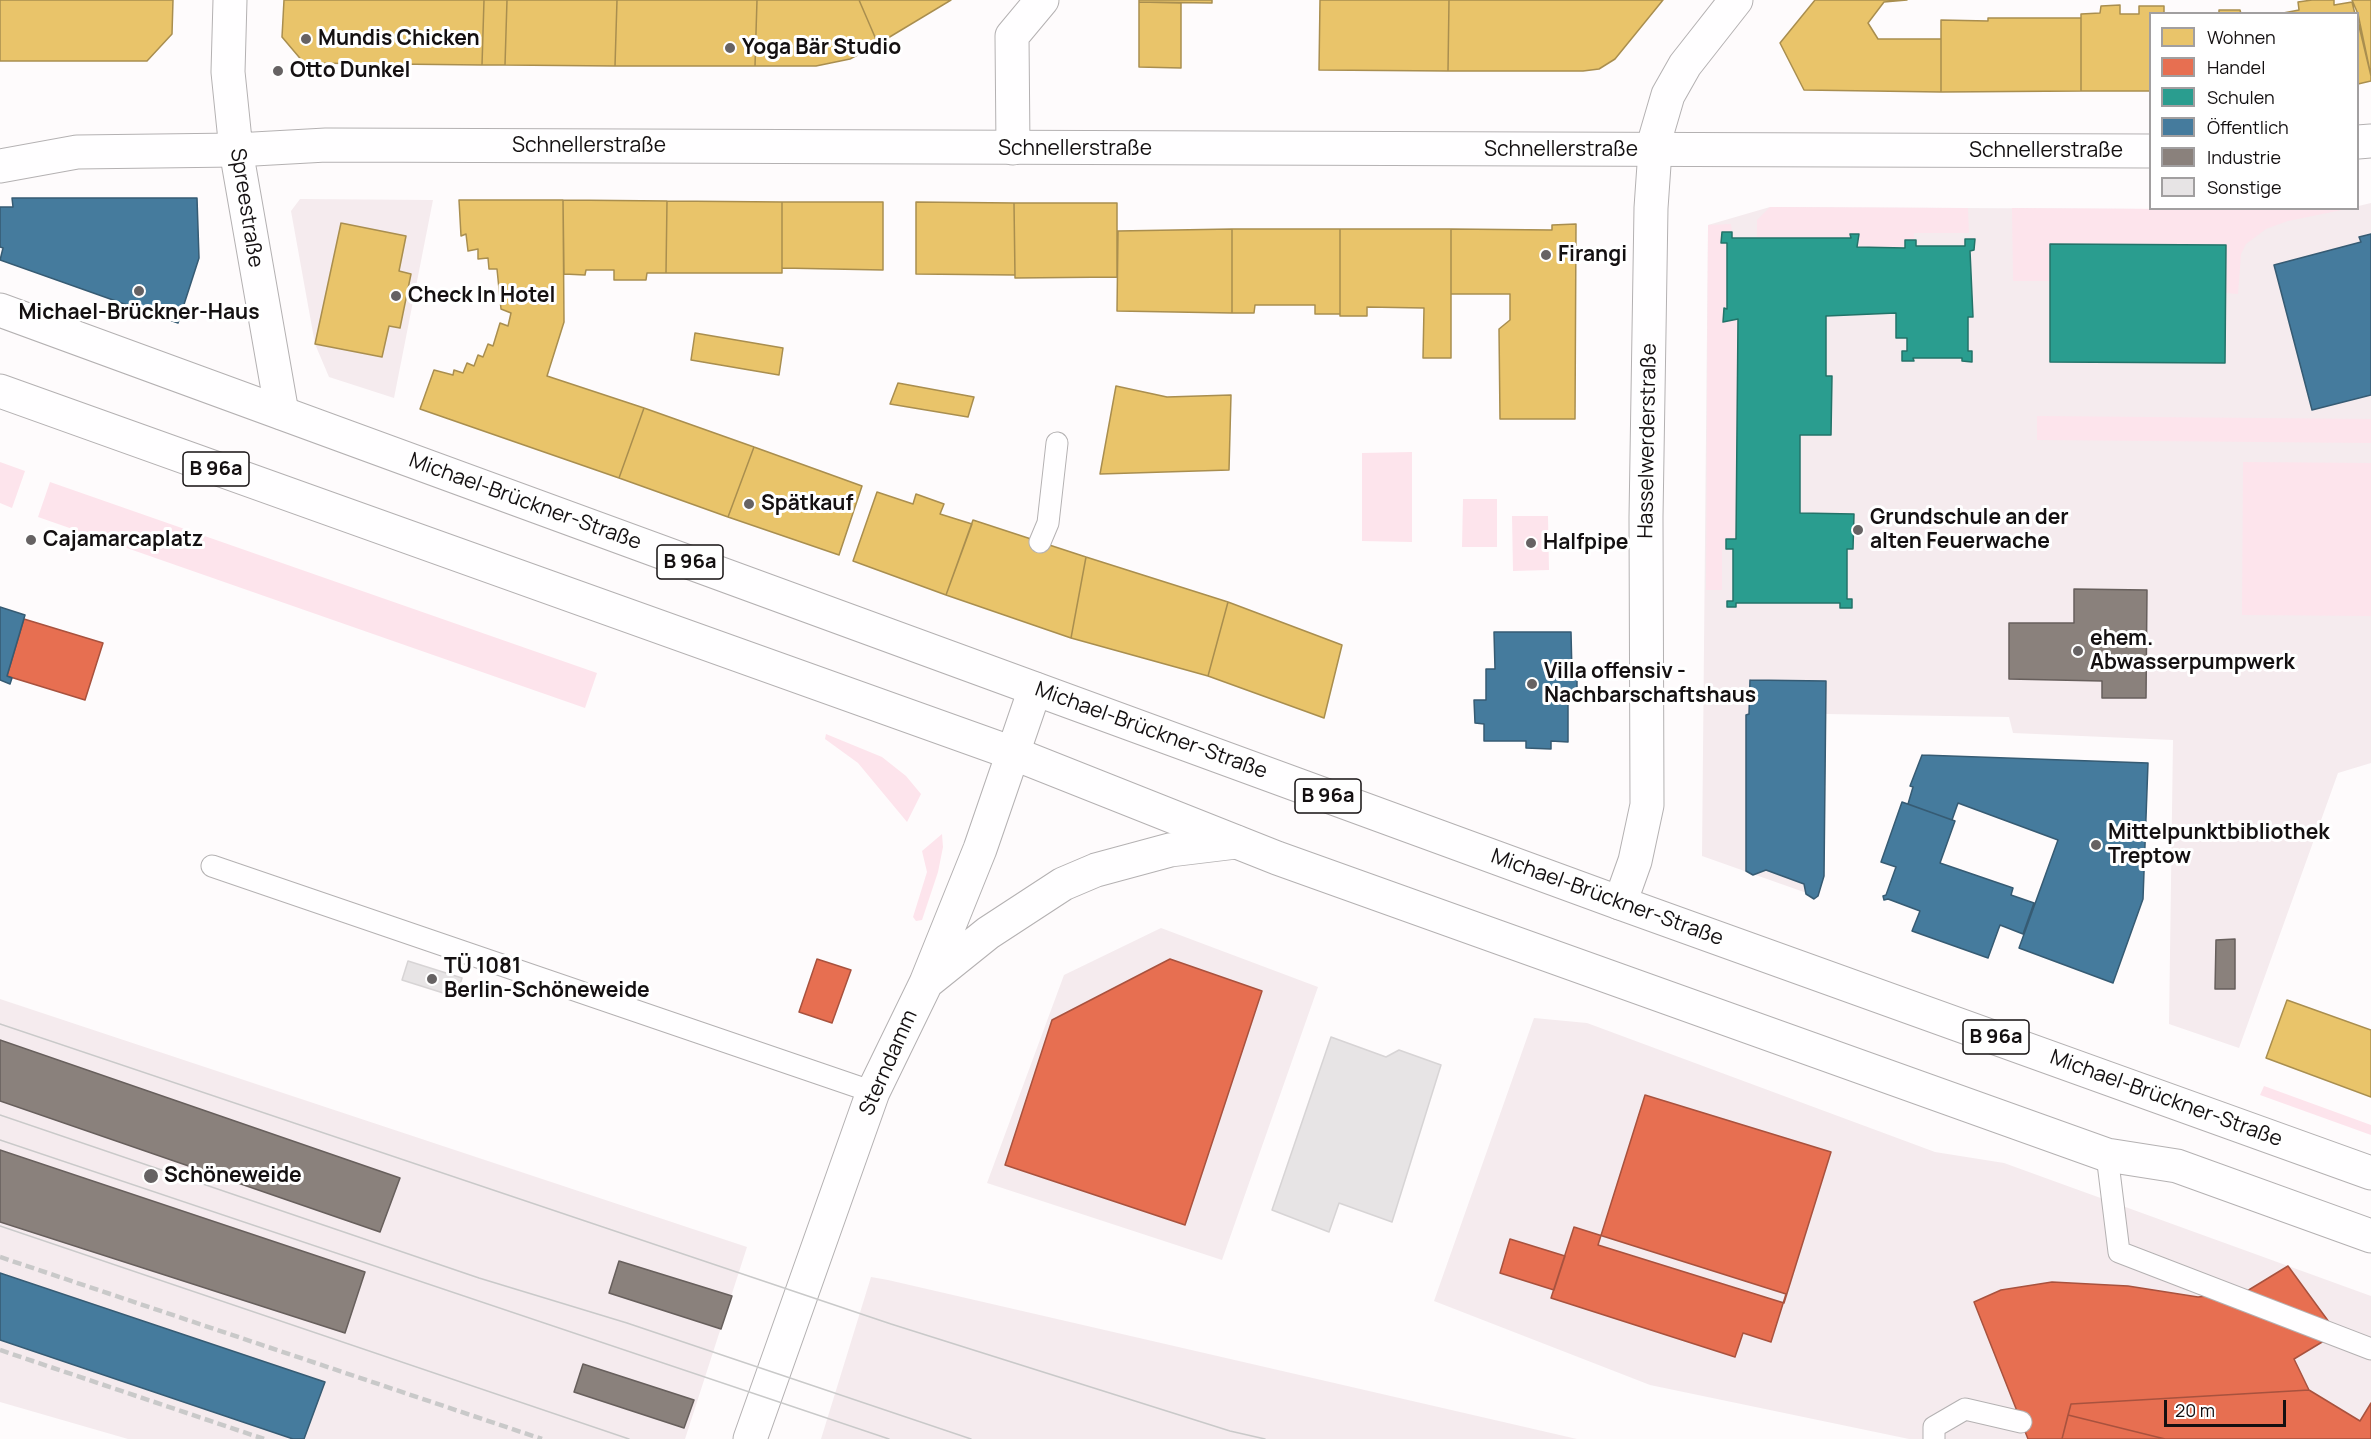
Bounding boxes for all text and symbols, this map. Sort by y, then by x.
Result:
legend [2149,12,2359,210]
text: Wohnen [2207,25,2276,49]
place label: Mundis Chicken [318,26,480,52]
marker: Mundis Chicken [299,32,313,46]
place label: Yoga Bär Studio [742,35,901,61]
marker: Yoga Bär Studio [723,41,737,55]
text: Handel [2207,55,2265,79]
place label: Otto Dunkel [290,58,410,84]
marker: Otto Dunkel [271,64,285,78]
text: Schulen [2207,85,2275,109]
text: Öffentlich [2207,115,2289,139]
street label: Schnellerstraße [512,133,666,159]
street label: Schnellerstraße [998,136,1152,162]
street label: Schnellerstraße [1484,137,1638,163]
street label: Schnellerstraße [1969,138,2123,164]
text: Industrie [2207,145,2281,169]
street label: Spreestraße [224,147,268,269]
text: Sonstige [2207,175,2281,199]
place label: Firangi [1558,242,1627,268]
marker: Firangi [1539,248,1553,262]
place label: Check In Hotel [408,283,555,309]
marker: Michael-Brückner-Haus [132,284,146,298]
marker: Check In Hotel [389,289,403,303]
place label: Michael-Brückner-Haus [18,300,260,326]
street label: Hasselwerderstraße [1634,343,1662,539]
street label: Michael-Brückner-Straße [405,448,645,556]
road number: B 96a [183,452,249,486]
place label: Spätkauf [761,491,853,517]
marker: Spätkauf [742,497,756,511]
place label: Grundschule an der alten Feuerwache [1870,505,2069,555]
marker: Grundschule an der alten Feuerwache [1851,523,1865,537]
place label: Cajamarcaplatz [43,527,203,553]
place label: Halfpipe [1543,530,1628,556]
marker: Cajamarcaplatz [24,533,38,547]
marker: Halfpipe [1524,536,1538,550]
road number: B 96a [657,545,723,579]
place label: ehem. Abwasserpumpwerk [2090,626,2295,676]
marker: ehem. Abwasserpumpwerk [2071,644,2085,658]
place label: Villa offensiv - Nachbarschaftshaus [1544,659,1756,709]
street label: Michael-Brückner-Straße [1031,677,1271,785]
marker: Villa offensiv - Nachbarschaftshaus [1525,677,1539,691]
road number: B 96a [1295,779,1361,813]
place label: Mittelpunktbibliothek Treptow [2108,820,2330,870]
marker: Mittelpunktbibliothek Treptow [2089,838,2103,852]
street label: Michael-Brückner-Straße [1487,844,1727,952]
place label: TÜ 1081 Berlin-Schöneweide [444,954,650,1004]
marker: TÜ 1081 Berlin-Schöneweide [425,972,439,986]
street label: Sterndamm [855,1006,923,1120]
road number: B 96a [1963,1020,2029,1054]
street label: Michael-Brückner-Straße [2046,1045,2286,1153]
place label: Schöneweide [164,1163,302,1189]
marker: Schöneweide [142,1167,160,1185]
scale bar [2167,1388,2288,1426]
text: 20 m [2175,1398,2215,1422]

